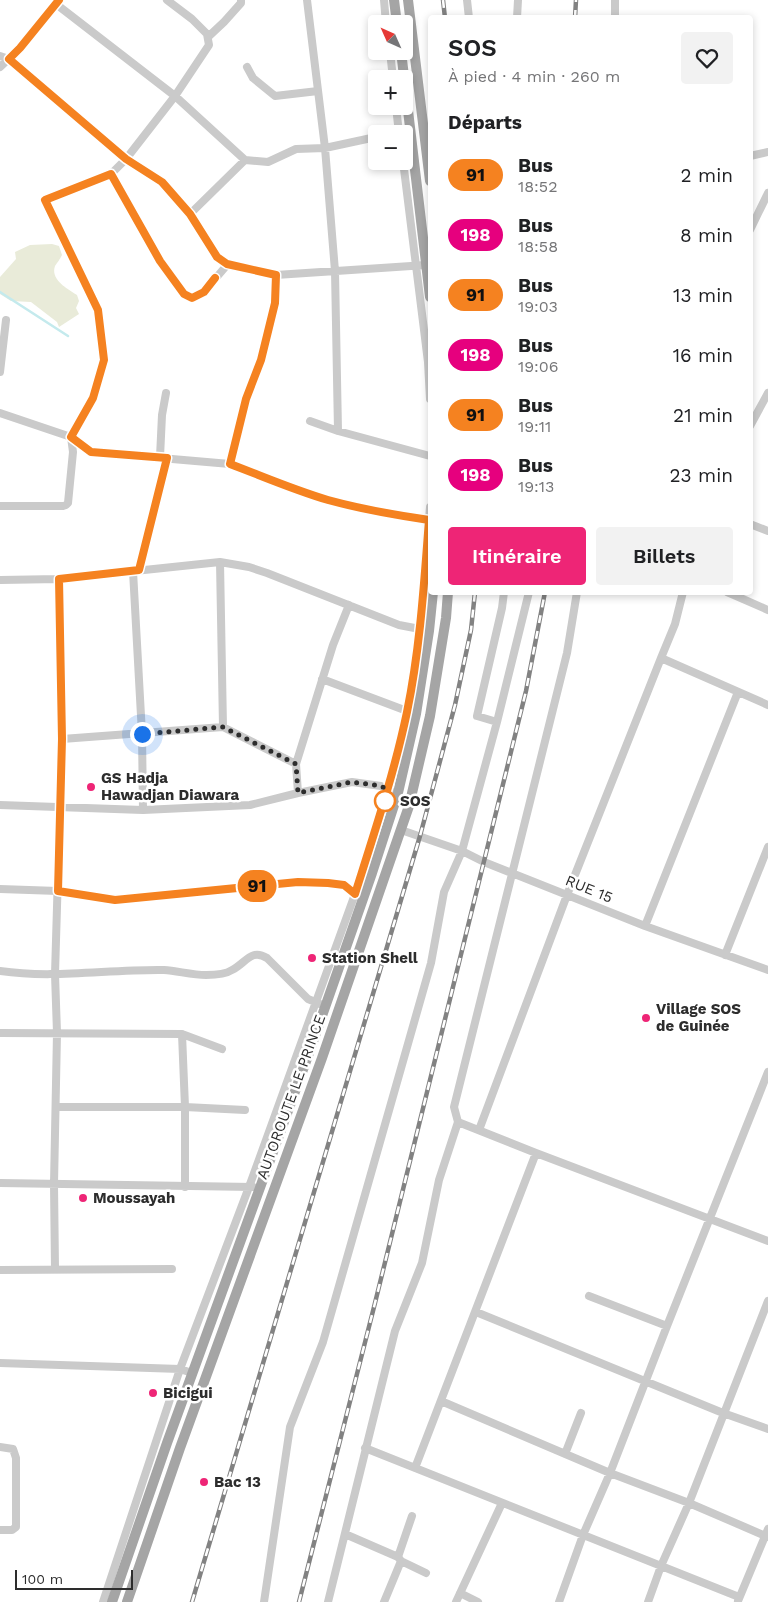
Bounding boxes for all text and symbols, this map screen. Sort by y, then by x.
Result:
north arrow [368,15,412,60]
map controls [368,15,413,170]
button: heart [681,32,733,84]
text: SOS [448,34,497,62]
text: À pied · 4 min · 260 m [448,67,620,86]
button: + [368,70,413,115]
text: Départs [448,111,522,134]
button: − [368,125,413,170]
text: Bus [518,154,553,177]
text: 91 [466,164,485,185]
text: 2 min [681,164,733,187]
text: 18:52 [518,177,557,196]
text: Bus [518,214,553,237]
text: 198 [460,224,491,245]
text: 8 min [680,224,733,247]
text: 18:58 [518,237,558,256]
text: Bus [518,274,553,297]
text: 91 [466,284,485,305]
text: 13 min [673,284,733,307]
text: 19:03 [518,297,558,316]
text: Bus [518,334,553,357]
text: 198 [460,344,491,365]
text: 16 min [673,344,733,367]
text: 19:06 [518,357,559,376]
text: Bus [518,394,553,417]
text: 91 [466,404,485,425]
text: 21 min [673,404,733,427]
text: 19:11 [518,417,551,436]
text: Bus [518,454,553,477]
text: 198 [460,464,491,485]
text: 23 min [669,464,733,487]
text: 19:13 [518,477,554,496]
button: Itinéraire [448,527,586,585]
button: Billets [596,527,733,585]
your location [130,722,155,747]
place label: GS Hadja Hawadjan Diawara [101,769,240,804]
marker: GS Hadja Hawadjan Diawara [85,781,97,793]
marker: SOS [374,790,396,812]
place label: SOS [400,792,431,810]
line badge: 91 [234,870,280,902]
street label: RUE 15 [563,871,615,907]
text: 91 [248,875,266,896]
place label: Station Shell [322,949,418,967]
marker: Station Shell [306,952,318,964]
place label: Village SOS de Guinée [656,1000,741,1035]
street label: AUTOROUTE LE PRINCE [253,1012,329,1182]
marker: Village SOS de Guinée [640,1012,652,1024]
place label: Moussayah [93,1189,175,1207]
marker: Moussayah [77,1192,89,1204]
place label: Bicigui [163,1384,213,1402]
marker: Bicigui [147,1387,159,1399]
place label: Bac 13 [214,1473,261,1491]
marker: Bac 13 [198,1476,210,1488]
scale bar [15,1567,132,1590]
text: 100 m [22,1571,63,1587]

